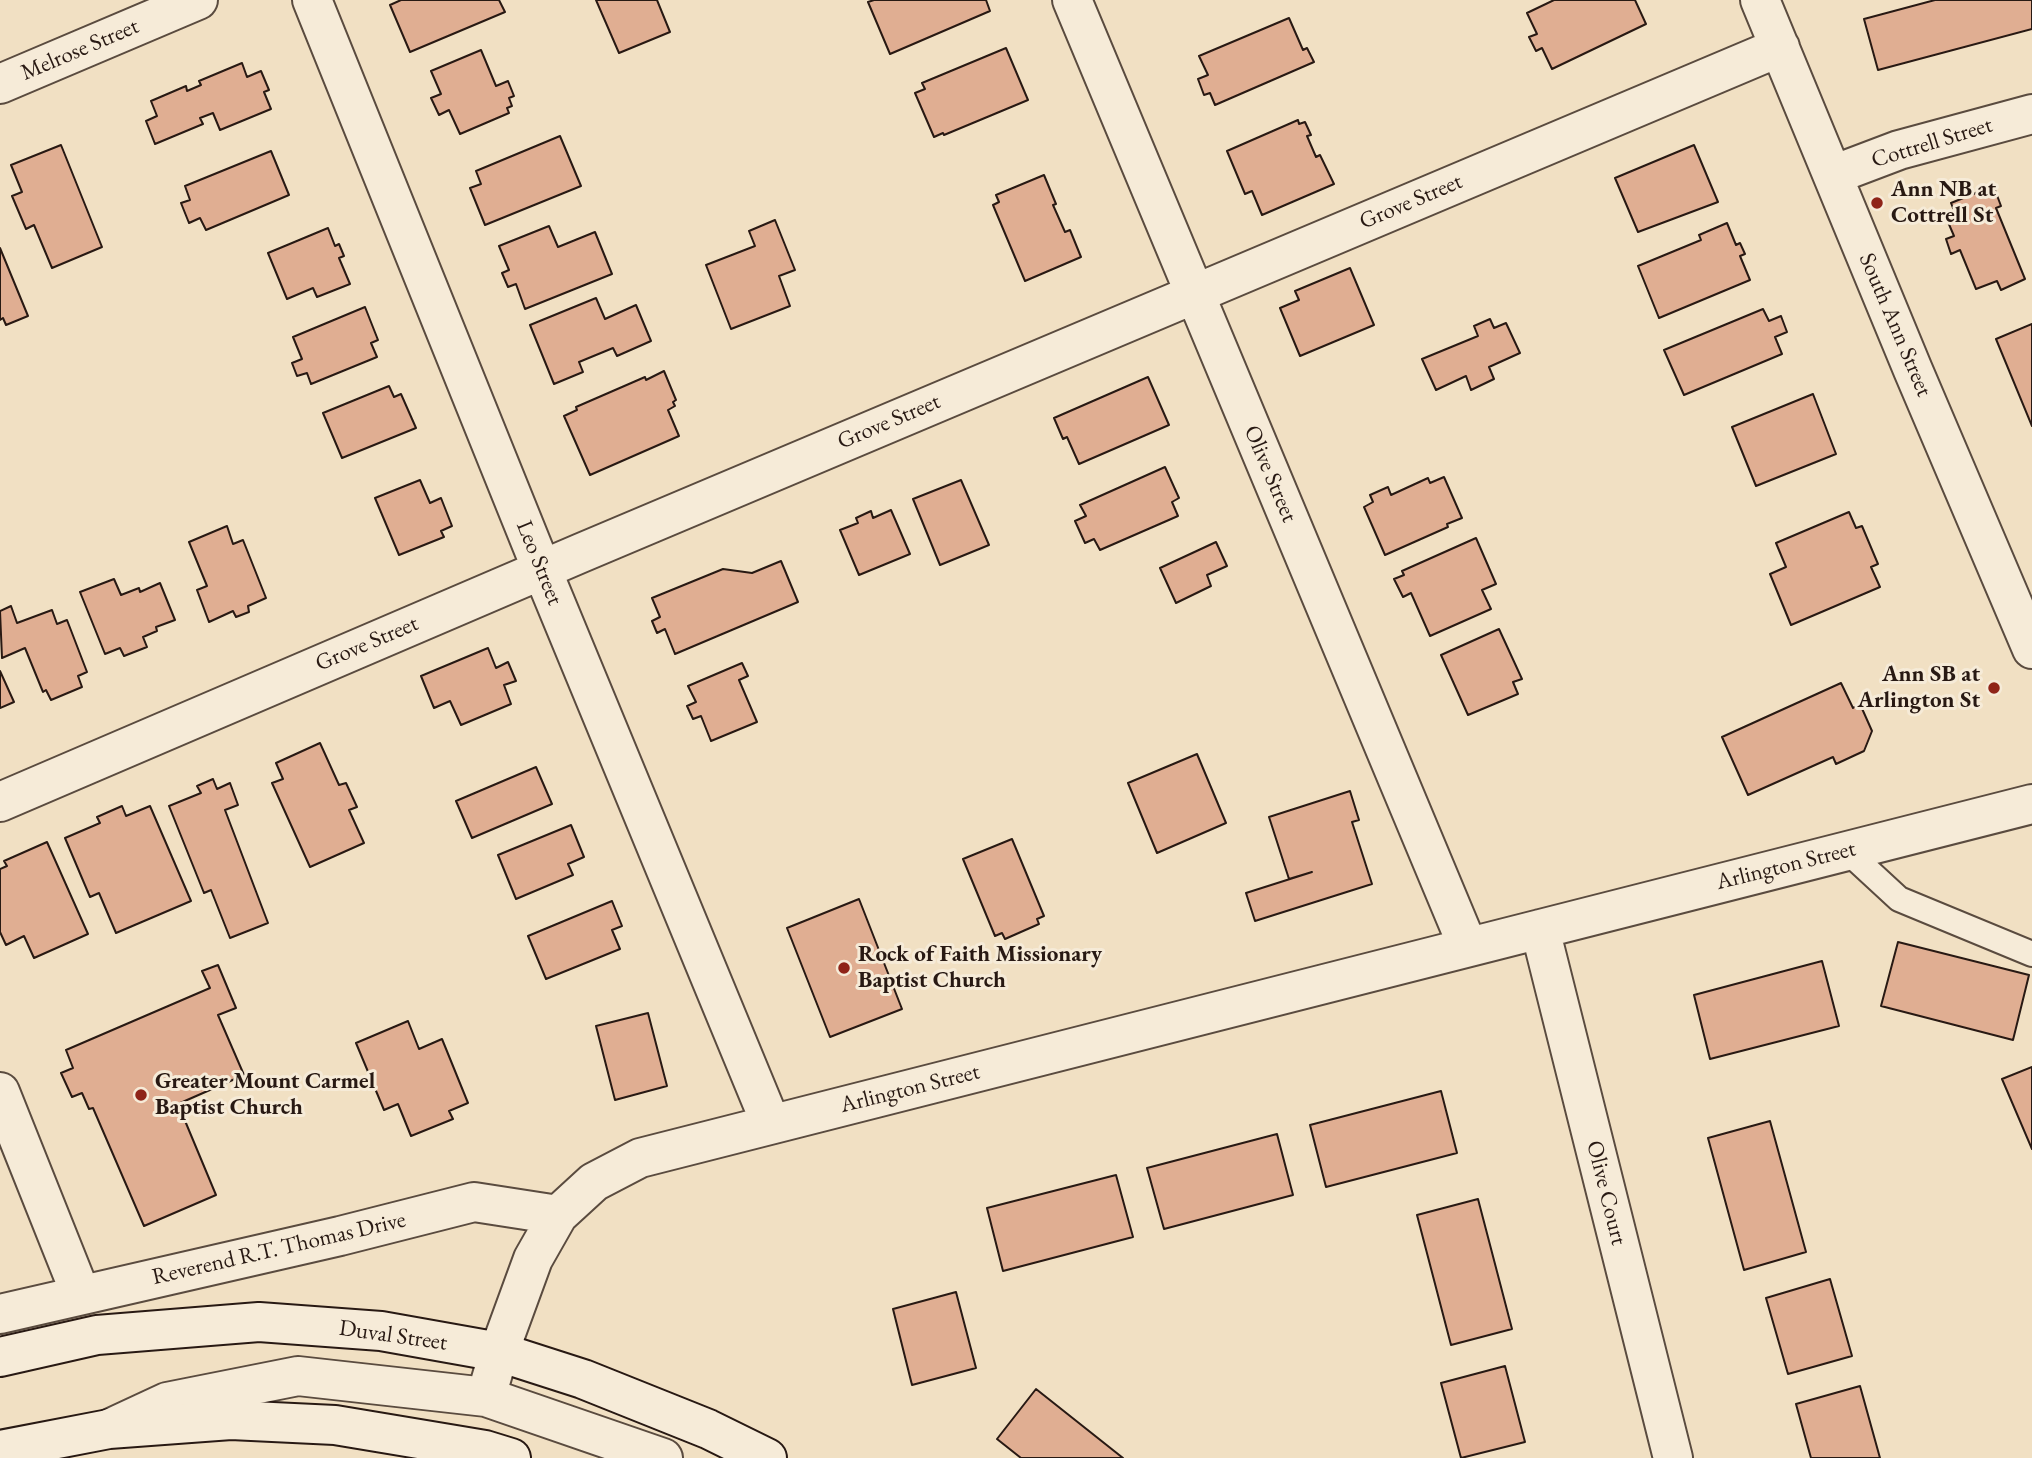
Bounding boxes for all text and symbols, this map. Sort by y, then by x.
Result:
street label: Melrose Street [17,13,143,87]
street label: Cottrell Street [1868,112,1996,174]
street label: Grove Street [1355,168,1467,236]
place label: Ann NB at Cottrell St [1891,176,1996,230]
marker: Ann NB at Cottrell St [1869,195,1885,211]
street label: South Ann Street [1852,249,1938,401]
street label: Grove Street [833,388,945,456]
street label: Olive Street [1237,422,1303,526]
street label: Leo Street [510,517,568,609]
street label: Grove Street [311,610,423,678]
place label: Ann SB at Arlington St [1857,661,1980,715]
marker: Ann SB at Arlington St [1986,680,2002,696]
street label: Arlington Street [1713,835,1859,897]
place label: Rock of Faith Missionary Baptist Church [858,941,1102,995]
marker: Rock of Faith Missionary Baptist Church [836,960,852,976]
street label: Arlington Street [837,1058,983,1120]
place label: Greater Mount Carmel Baptist Church [155,1068,375,1122]
marker: Greater Mount Carmel Baptist Church [133,1087,149,1103]
street label: Olive Court [1580,1138,1632,1248]
street label: Reverend R.T. Thomas Drive [150,1206,408,1292]
street label: Duval Street [337,1315,449,1357]

